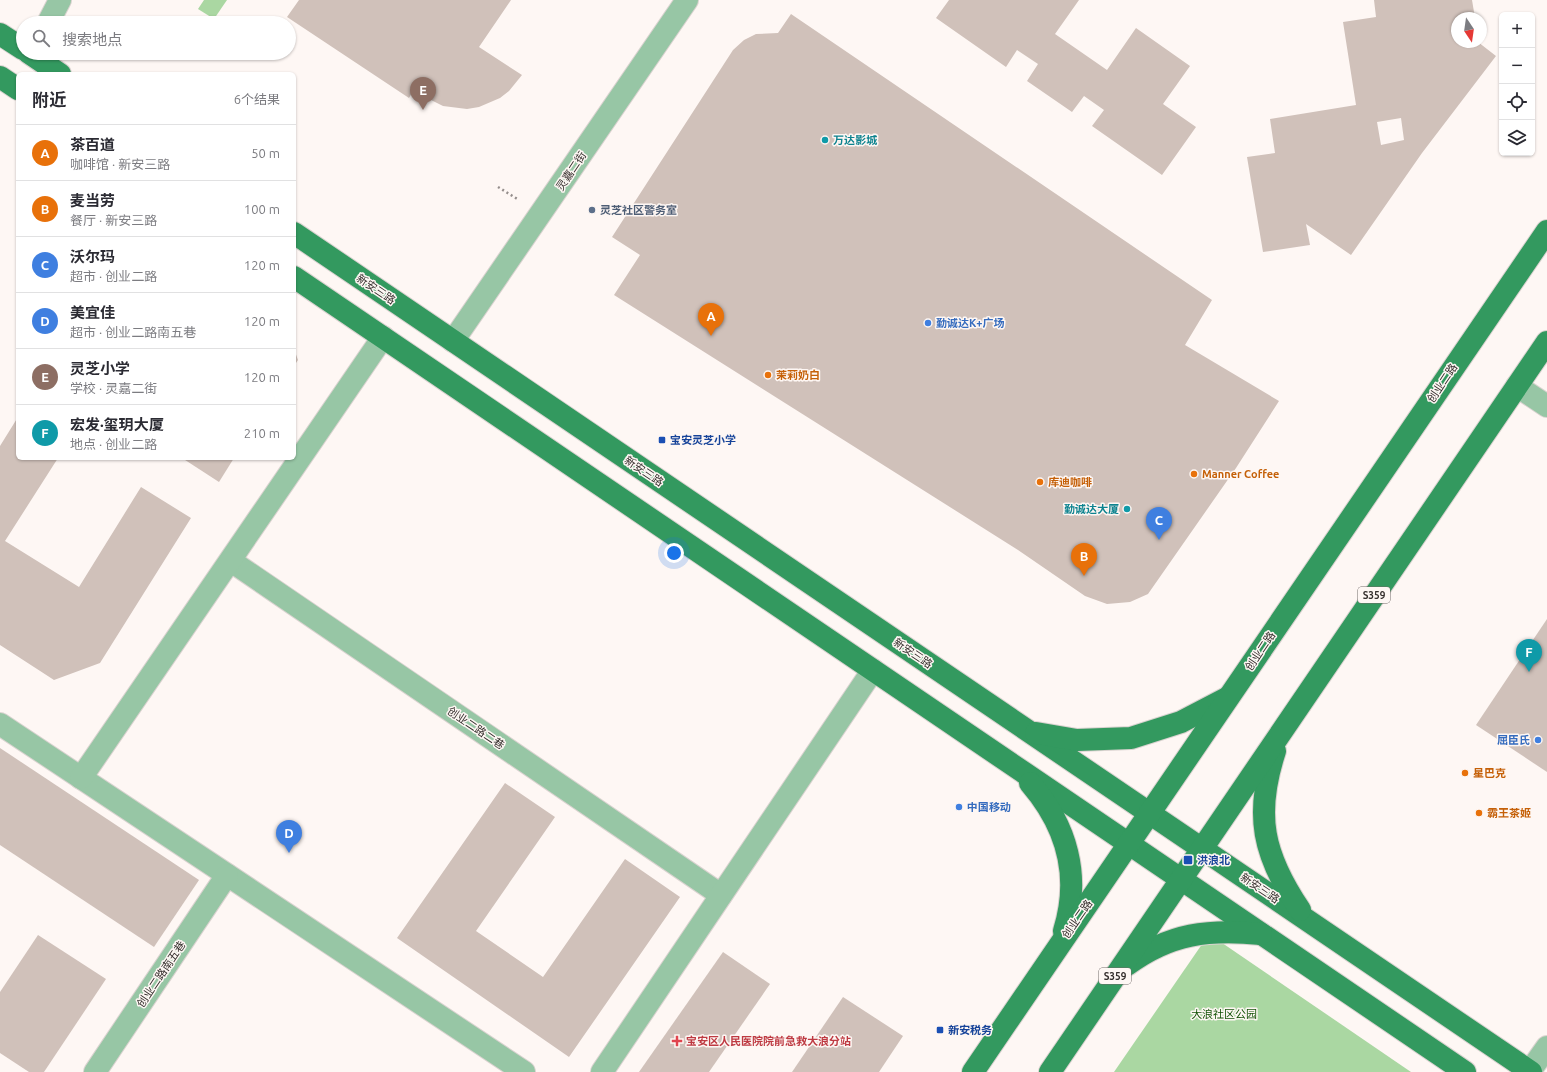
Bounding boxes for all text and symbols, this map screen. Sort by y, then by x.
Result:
north arrow [1451,12,1487,48]
map controls [1499,12,1535,156]
button: + [1499,12,1535,48]
search box [16,16,296,60]
icon: search [30,27,52,49]
text: 搜索地点 [62,31,122,48]
button: − [1499,48,1535,84]
pin: E [410,77,436,110]
button: locate [1499,84,1535,120]
text: 附近 [32,90,66,109]
text: 6个结果 [234,92,280,106]
button: layers [1499,120,1535,156]
place label: 万达影城 [833,134,878,146]
marker: 万达影城 [820,135,830,145]
text: 茶百道 [70,136,115,153]
text: A [40,146,50,160]
text: 50 m [251,146,280,160]
street label: 灵嘉二街 [554,149,588,193]
text: 咖啡馆 · 新安三路 [70,157,170,171]
text: 麦当劳 [70,192,115,209]
text: B [41,202,49,216]
text: 100 m [244,202,280,216]
place label: 灵芝社区警务室 [600,204,677,216]
marker: 灵芝社区警务室 [587,205,597,215]
text: 餐厅 · 新安三路 [70,213,157,227]
text: 沃尔玛 [70,248,115,265]
text: C [41,258,49,272]
text: 120 m [244,258,280,272]
text: 超市 · 创业二路 [70,269,157,283]
street label: 新安三路 [354,272,398,306]
pin: A [698,303,724,336]
text: 美宜佳 [70,304,115,321]
text: D [40,314,50,328]
text: 120 m [244,314,280,328]
place label: 勤诚达K+广场 [936,317,1005,329]
marker: 勤诚达K+广场 [923,318,933,328]
text: 超市 · 创业二路南五巷 [70,325,196,339]
text: 灵芝小学 [70,360,130,377]
street label: 创业二路 [1425,361,1459,405]
place label: 茉莉奶白 [776,369,820,381]
text: E [41,370,49,384]
text: 120 m [244,370,280,384]
marker: 茉莉奶白 [763,370,773,380]
text: 学校 · 灵嘉二街 [70,381,157,395]
text: 宏发·玺玥大厦 [70,416,164,433]
text: F [41,426,49,440]
text: 210 m [244,426,280,440]
place label: 宝安灵芝小学 [670,434,736,446]
marker: 宝安灵芝小学 [657,435,667,445]
text: 地点 · 创业二路 [70,437,157,451]
street label: 新安三路 [622,454,666,488]
place label: Manner Coffee [1202,468,1279,480]
marker: Manner Coffee [1189,469,1199,479]
place label: 库迪咖啡 [1048,476,1092,488]
marker: 库迪咖啡 [1035,477,1045,487]
place label: 勤诚达大厦 [1064,503,1119,515]
marker: 勤诚达大厦 [1122,504,1132,514]
pin: C [1146,507,1172,540]
your location [664,543,684,563]
pin: B [1071,543,1097,576]
road number: S359 [1358,587,1390,603]
street label: 创业二路 [1243,629,1277,673]
street label: 新安三路 [891,636,935,670]
pin: F [1516,639,1542,672]
street label: 创业二路二巷 [445,705,507,751]
place label: 屈臣氏 [1497,734,1530,746]
marker: 屈臣氏 [1533,735,1543,745]
place label: 星巴克 [1473,767,1506,779]
marker: 星巴克 [1460,768,1470,778]
place label: 中国移动 [967,801,1011,813]
marker: 中国移动 [954,802,964,812]
place label: 霸王茶姬 [1487,807,1531,819]
marker: 霸王茶姬 [1474,808,1484,818]
pin: D [276,820,302,853]
marker: 洪浪北 [1182,854,1194,866]
place label: 洪浪北 [1197,854,1230,866]
street label: 新安三路 [1238,871,1282,905]
street label: 创业二路 [1059,898,1095,940]
street label: 创业二路南五巷 [134,939,188,1009]
road number: S359 [1099,968,1131,984]
park label: 大浪社区公园 [1191,1008,1257,1020]
place label: 新安税务 [948,1024,992,1036]
marker: 新安税务 [935,1025,945,1035]
marker: 宝安区人民医院院前急救大浪分站 [671,1035,683,1047]
place label: 宝安区人民医院院前急救大浪分站 [686,1035,851,1047]

